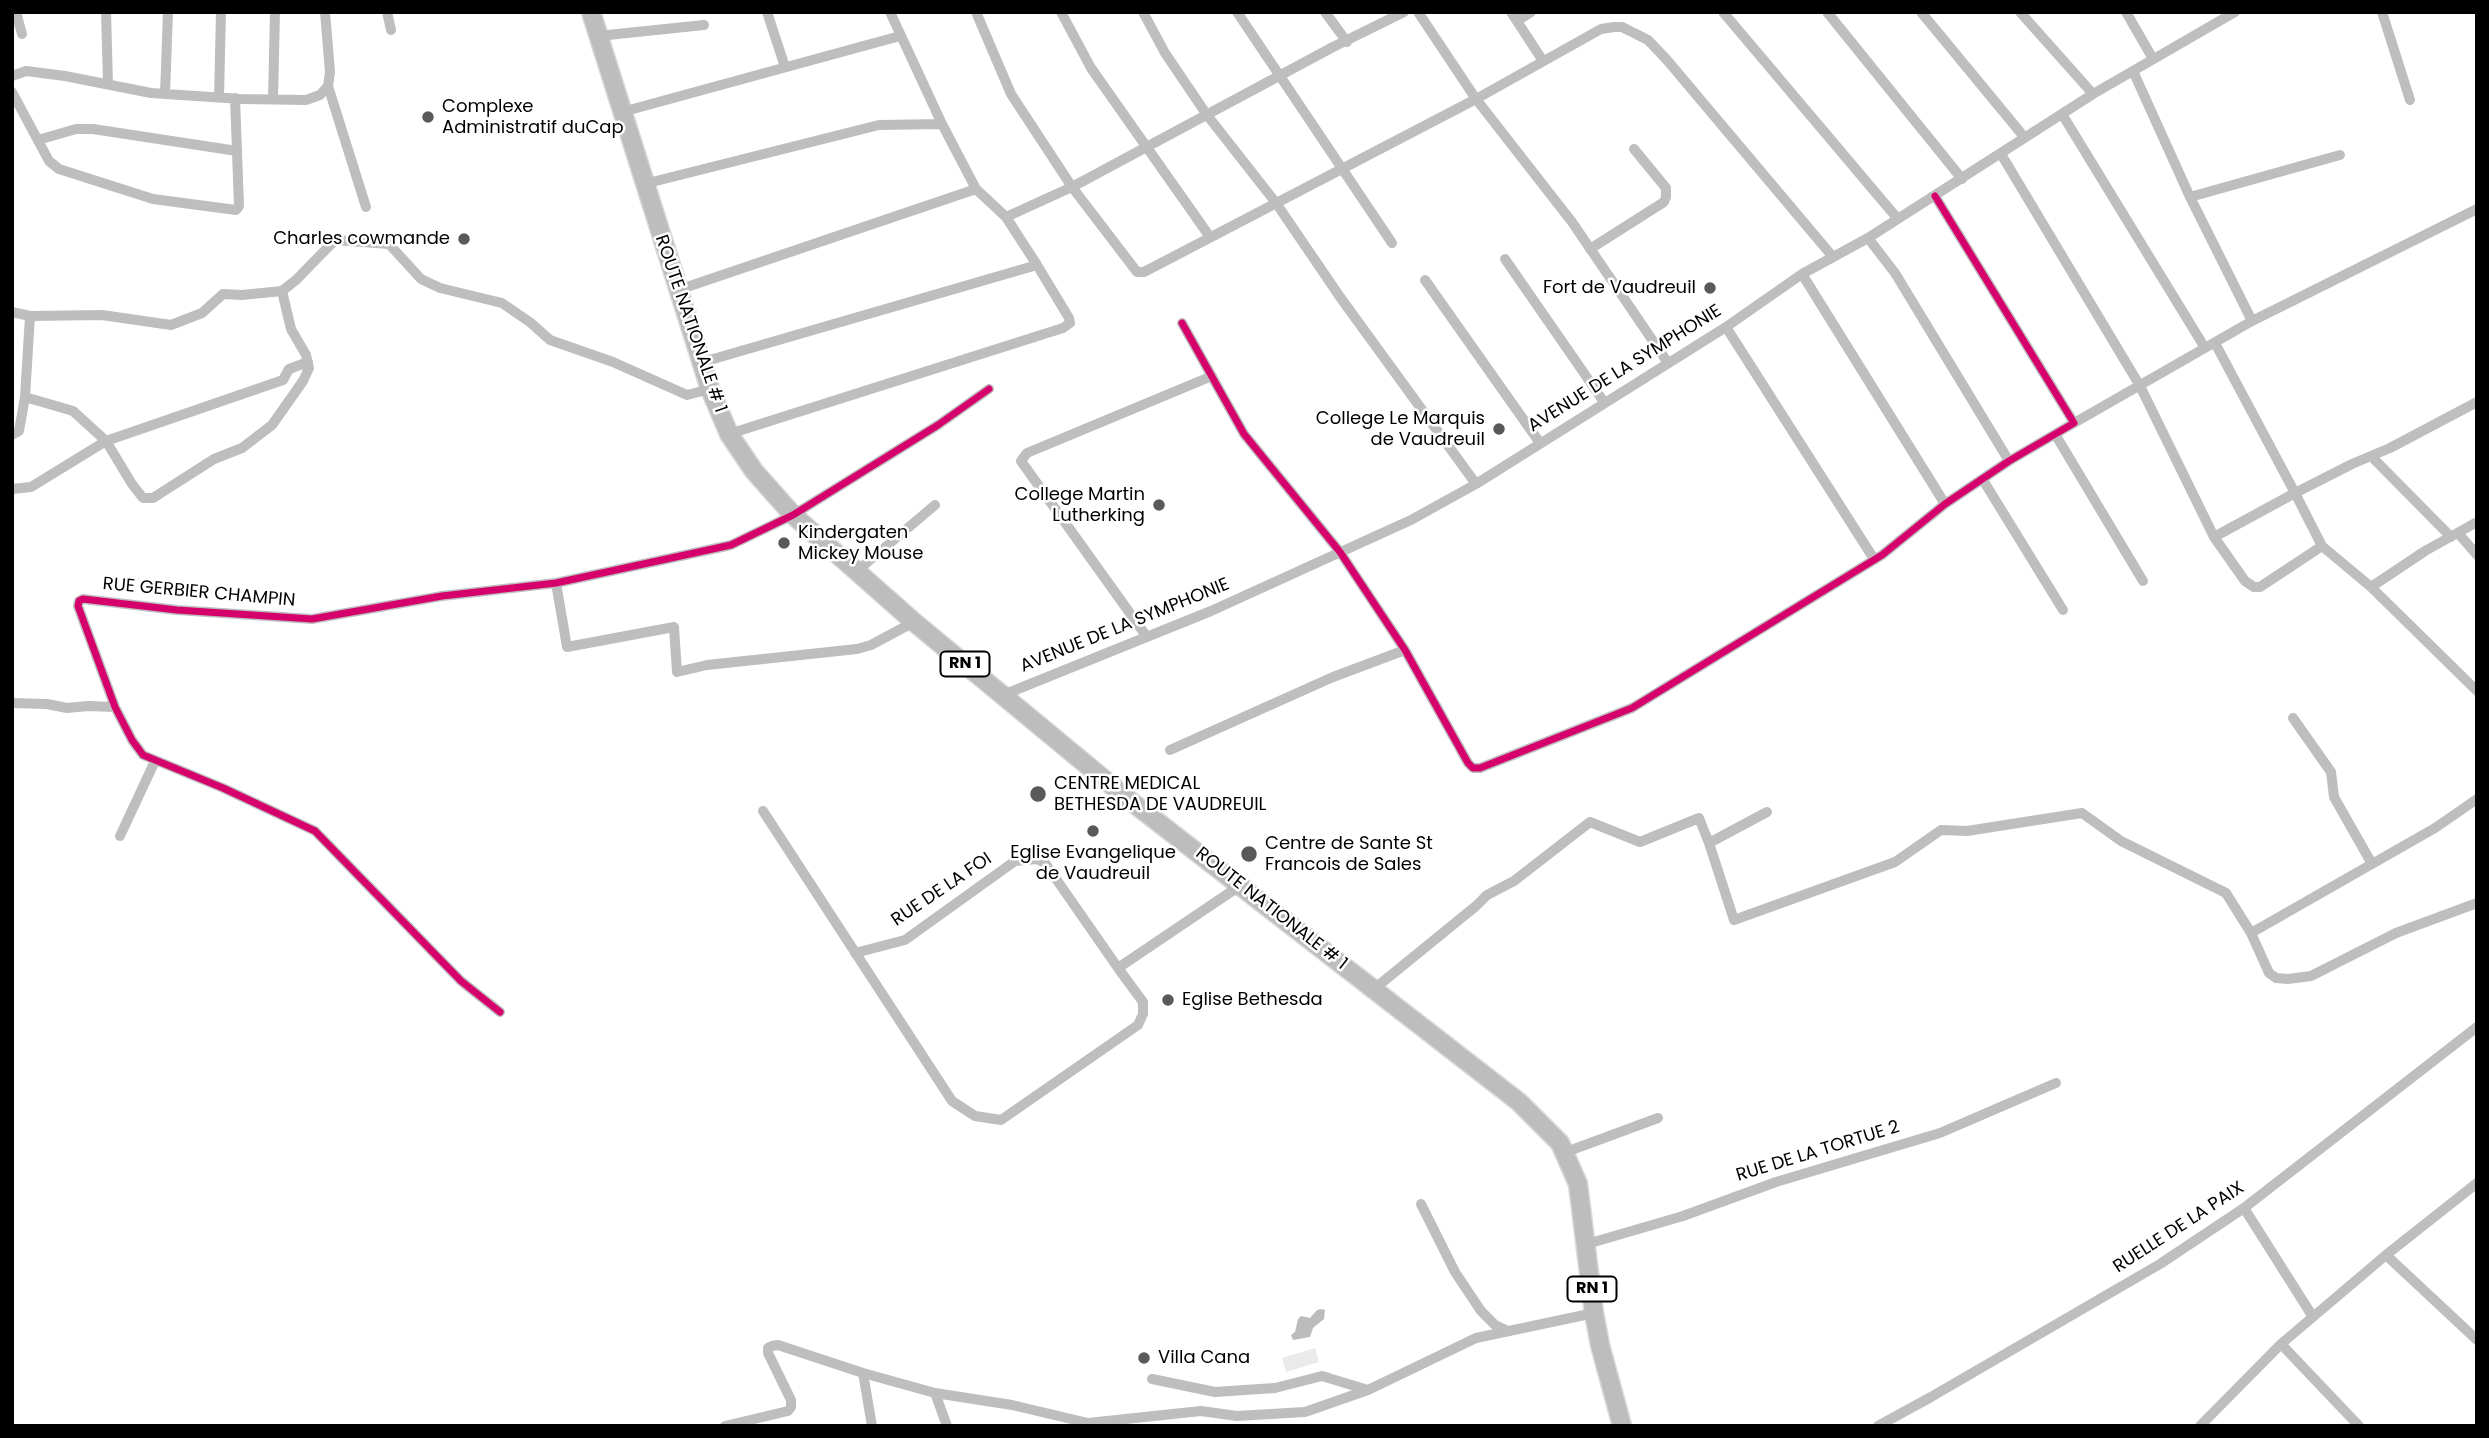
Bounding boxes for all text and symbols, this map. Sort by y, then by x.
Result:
place label: Complexe Administratif duCap [442,96,624,138]
marker: Complexe Administratif duCap [420,109,436,125]
place label: Charles cowmande [273,228,450,250]
marker: Charles cowmande [456,231,472,247]
street label: ROUTE NATIONALE # 1 [649,232,731,416]
place label: Fort de Vaudreuil [1543,277,1696,299]
marker: Fort de Vaudreuil [1702,280,1718,296]
street label: AVENUE DE LA SYMPHONIE [1524,301,1726,437]
place label: College Le Marquis de Vaudreuil [1316,408,1485,450]
marker: College Le Marquis de Vaudreuil [1491,421,1507,437]
place label: College Martin Lutherking [1015,484,1145,526]
marker: College Martin Lutherking [1151,497,1167,513]
place label: Kindergaten Mickey Mouse [798,522,923,564]
marker: Kindergaten Mickey Mouse [776,535,792,551]
street label: RUE GERBIER CHAMPIN [102,574,296,612]
street label: AVENUE DE LA SYMPHONIE [1017,574,1233,678]
road number: RN 1 [940,652,990,677]
place label: CENTRE MEDICAL BETHESDA DE VAUDREUIL [1054,773,1266,816]
marker: CENTRE MEDICAL BETHESDA DE VAUDREUIL [1028,784,1048,804]
marker: Eglise Evangelique de Vaudreuil [1085,823,1101,839]
place label: Centre de Sante St Francois de Sales [1265,833,1433,876]
place label: Eglise Evangelique de Vaudreuil [1010,842,1176,884]
street label: ROUTE NATIONALE # 1 [1191,843,1351,975]
marker: Centre de Sante St Francois de Sales [1239,844,1259,864]
street label: RUE DE LA FOI [888,849,996,931]
place label: Eglise Bethesda [1182,989,1323,1011]
marker: Eglise Bethesda [1160,992,1176,1008]
street label: RUE DE LA TORTUE 2 [1734,1117,1902,1187]
street label: RUELLE DE LA PAIX [2110,1178,2248,1278]
road number: RN 1 [1568,1276,1616,1302]
place label: Villa Cana [1158,1347,1250,1369]
marker: Villa Cana [1136,1350,1152,1366]

